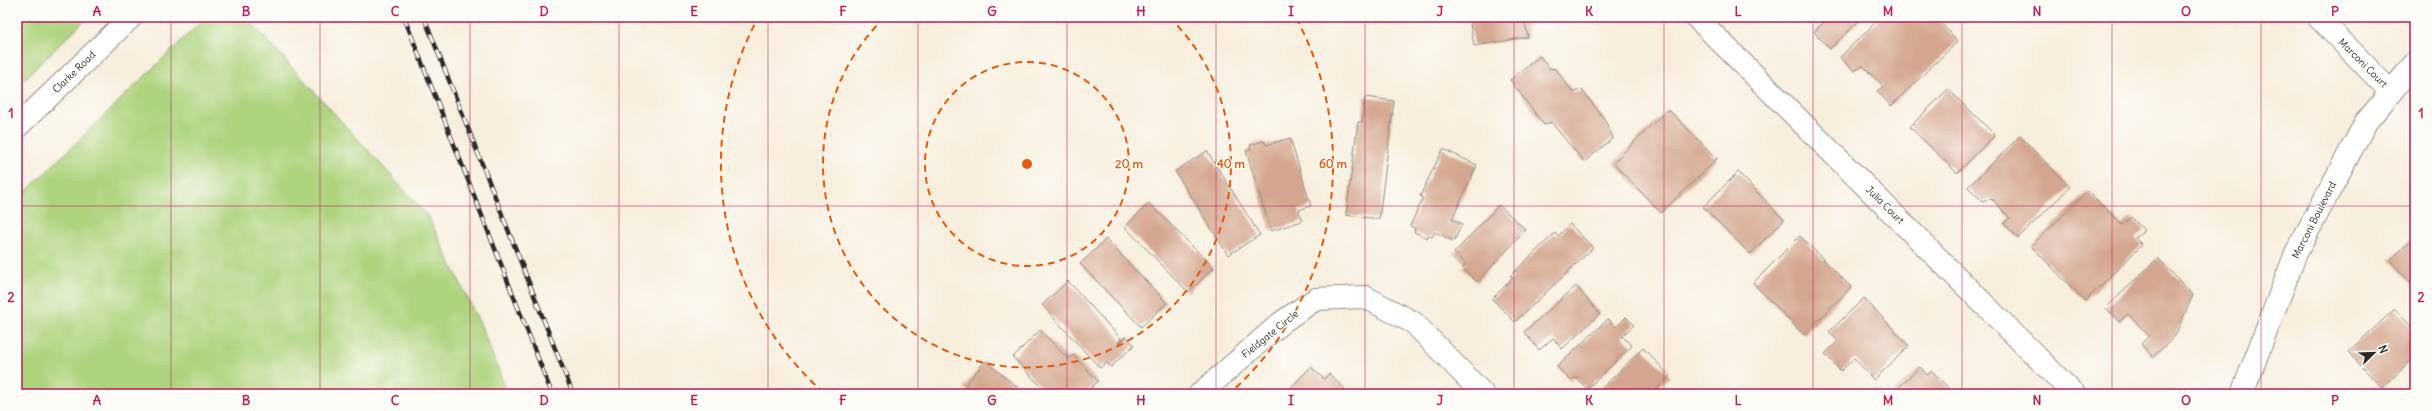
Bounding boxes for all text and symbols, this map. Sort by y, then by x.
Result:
text: A [93,3,102,20]
text: B [242,3,251,20]
text: C [391,3,400,20]
text: D [539,3,549,20]
text: E [690,3,698,20]
text: F [839,3,847,20]
text: G [987,3,997,20]
text: H [1136,3,1146,20]
text: I [1288,3,1294,20]
text: J [1437,3,1444,20]
text: K [1585,3,1594,20]
text: L [1734,3,1742,20]
text: M [1883,3,1893,20]
text: N [2033,3,2041,20]
text: O [2181,3,2191,20]
text: P [2331,3,2339,20]
street label: Marconi Court [2336,36,2391,91]
street label: Clarke Road [50,48,98,96]
text: 1 [8,105,14,122]
text: 1 [2418,105,2424,122]
text: 20 m [1115,156,1143,171]
text: 40 m [1217,156,1246,171]
text: 60 m [1319,156,1348,171]
centre of rings [1020,157,1034,171]
street label: Marconi Boulevard [2289,179,2339,261]
street label: Julia Court [1863,183,1907,227]
text: 2 [7,289,15,306]
text: 2 [2417,289,2425,306]
street label: Fieldgate Circle [1239,307,1301,361]
north arrow [2354,333,2394,373]
text: N [2375,343,2391,355]
text: A [93,392,102,409]
text: B [242,392,251,409]
text: C [391,392,400,409]
text: D [539,392,549,409]
text: E [690,392,698,409]
text: F [839,392,847,409]
text: G [987,392,997,409]
text: H [1136,392,1146,409]
text: I [1288,392,1294,409]
text: J [1437,392,1444,409]
text: K [1585,392,1594,409]
text: L [1734,392,1742,409]
text: M [1883,392,1893,409]
text: N [2033,392,2041,409]
text: O [2181,392,2191,409]
text: P [2331,392,2339,409]

